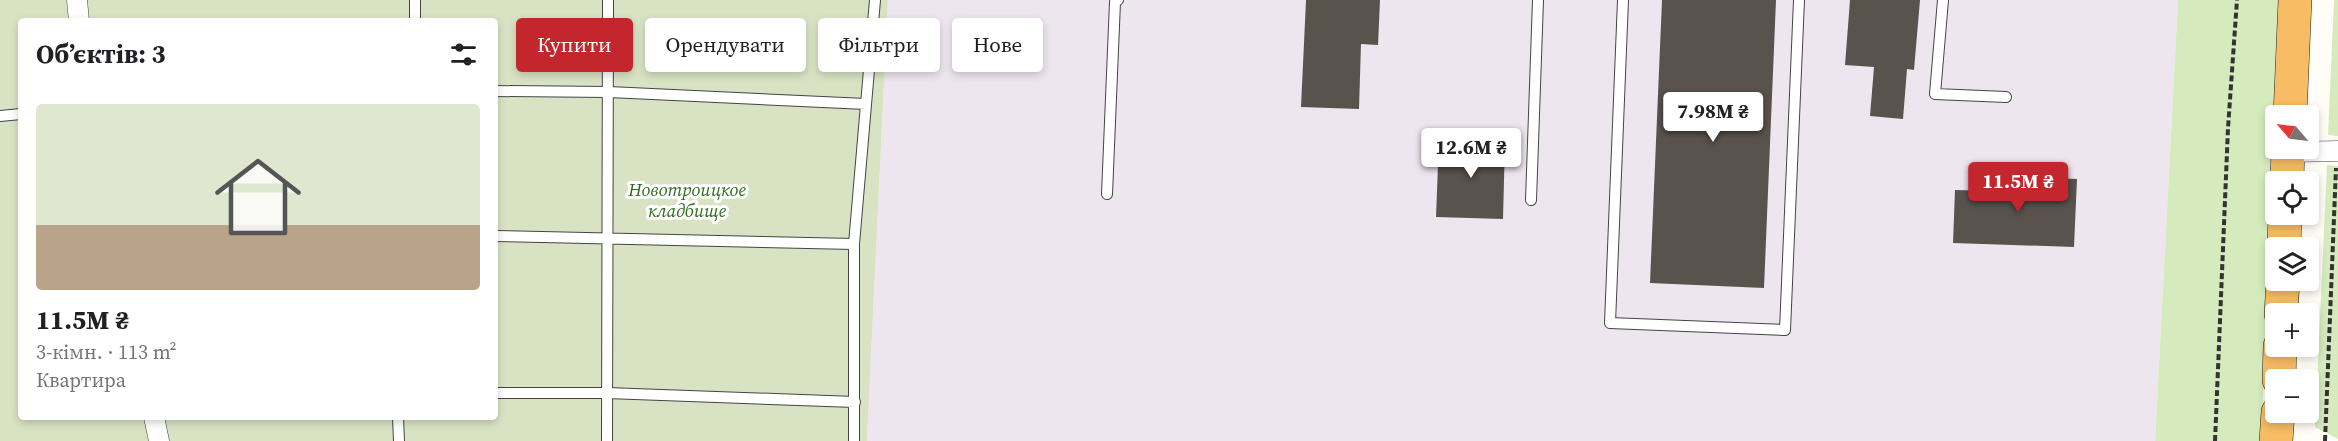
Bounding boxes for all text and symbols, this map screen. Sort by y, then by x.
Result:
chip: Купити [516,18,633,72]
chip: Орендувати [645,18,806,72]
chip: Фільтри [818,18,940,72]
chip: Нове [952,18,1043,72]
text: Об’єктів: 3 [36,36,166,72]
icon: filters [447,38,480,71]
pin: 7.98M ₴ [1658,92,1768,143]
text: 7.98M ₴ [1677,97,1749,125]
north arrow [2265,105,2319,159]
map controls [2265,105,2319,423]
pin: 12.6M ₴ [1416,128,1526,179]
text: 12.6M ₴ [1435,133,1507,161]
icon: home [204,143,312,251]
pin: 11.5M ₴ [1963,162,2073,213]
text: 11.5M ₴ [1982,167,2054,195]
button: locate [2265,171,2319,225]
park label: Новотроицкое кладбище [627,177,746,223]
button: layers [2265,237,2319,291]
text: 11.5M ₴ [36,302,129,338]
button: + [2265,303,2319,357]
text: 3-кімн. · 113 m² [36,338,177,366]
text: Квартира [36,366,126,394]
button: − [2265,369,2319,423]

